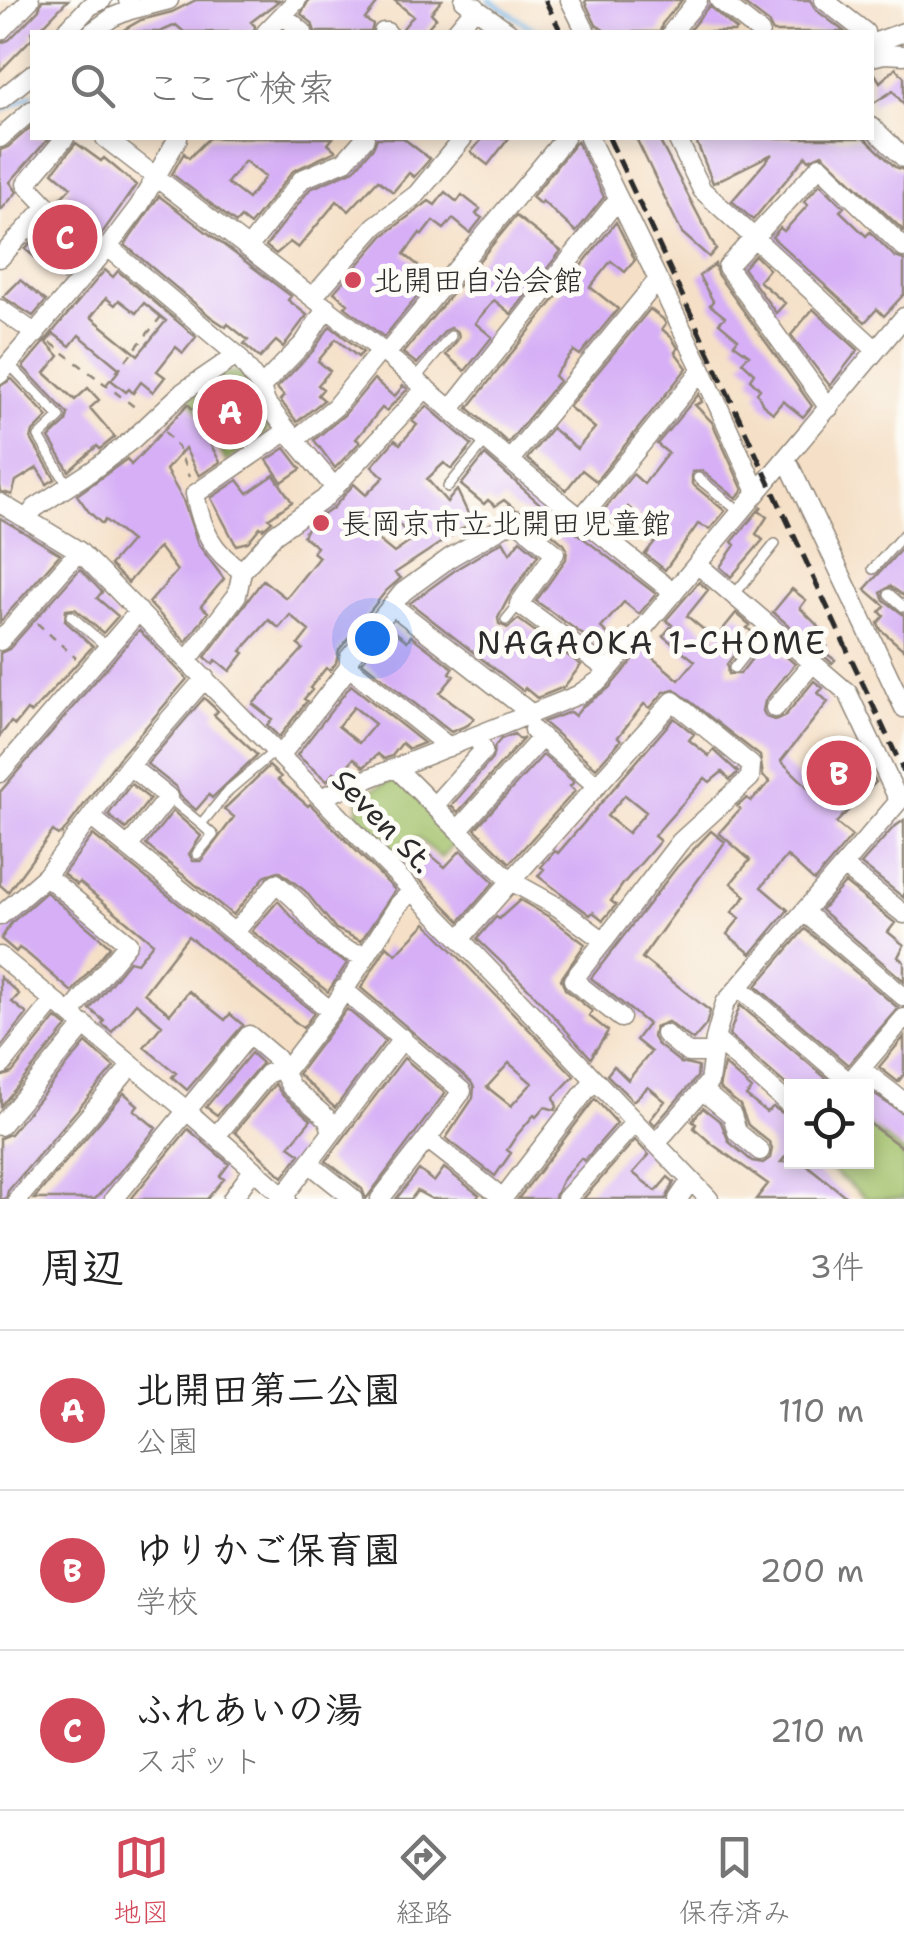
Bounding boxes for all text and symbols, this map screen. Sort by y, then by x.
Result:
search box [30,30,874,140]
icon: search [65,58,120,113]
text: ここで検索 [145,62,335,113]
pin: C [32,200,98,274]
place label: 北開田自治会館 [373,260,583,301]
marker: 北開田自治会館 [342,269,364,291]
pin: A [198,374,262,450]
place label: 長岡京市立北開田児童館 [341,503,671,544]
marker: 長岡京市立北開田児童館 [310,512,332,534]
your location [347,613,398,664]
district label: NAGAOKA 1-CHOME [477,621,827,664]
pin: B [806,736,872,810]
street label: Seven St. [323,760,443,882]
map controls [784,1079,874,1169]
button: locate [784,1079,874,1169]
text: 周辺 [40,1239,124,1295]
text: 3件 [810,1245,864,1288]
text: 北開田第二公園 [135,1364,401,1415]
text: A [60,1389,85,1432]
text: 110 m [778,1389,864,1432]
text: 公園 [135,1419,199,1462]
text: ゆりかご保育園 [135,1524,401,1575]
text: B [63,1549,82,1592]
text: 200 m [760,1549,864,1592]
text: 学校 [135,1579,199,1622]
text: ふれあいの湯 [135,1684,363,1735]
text: C [63,1709,82,1752]
text: 210 m [770,1709,864,1752]
text: スポット [135,1739,263,1782]
tab: 地図 [113,1830,169,1931]
tab: 経路 [396,1830,452,1931]
tab: 保存済み [679,1830,791,1931]

